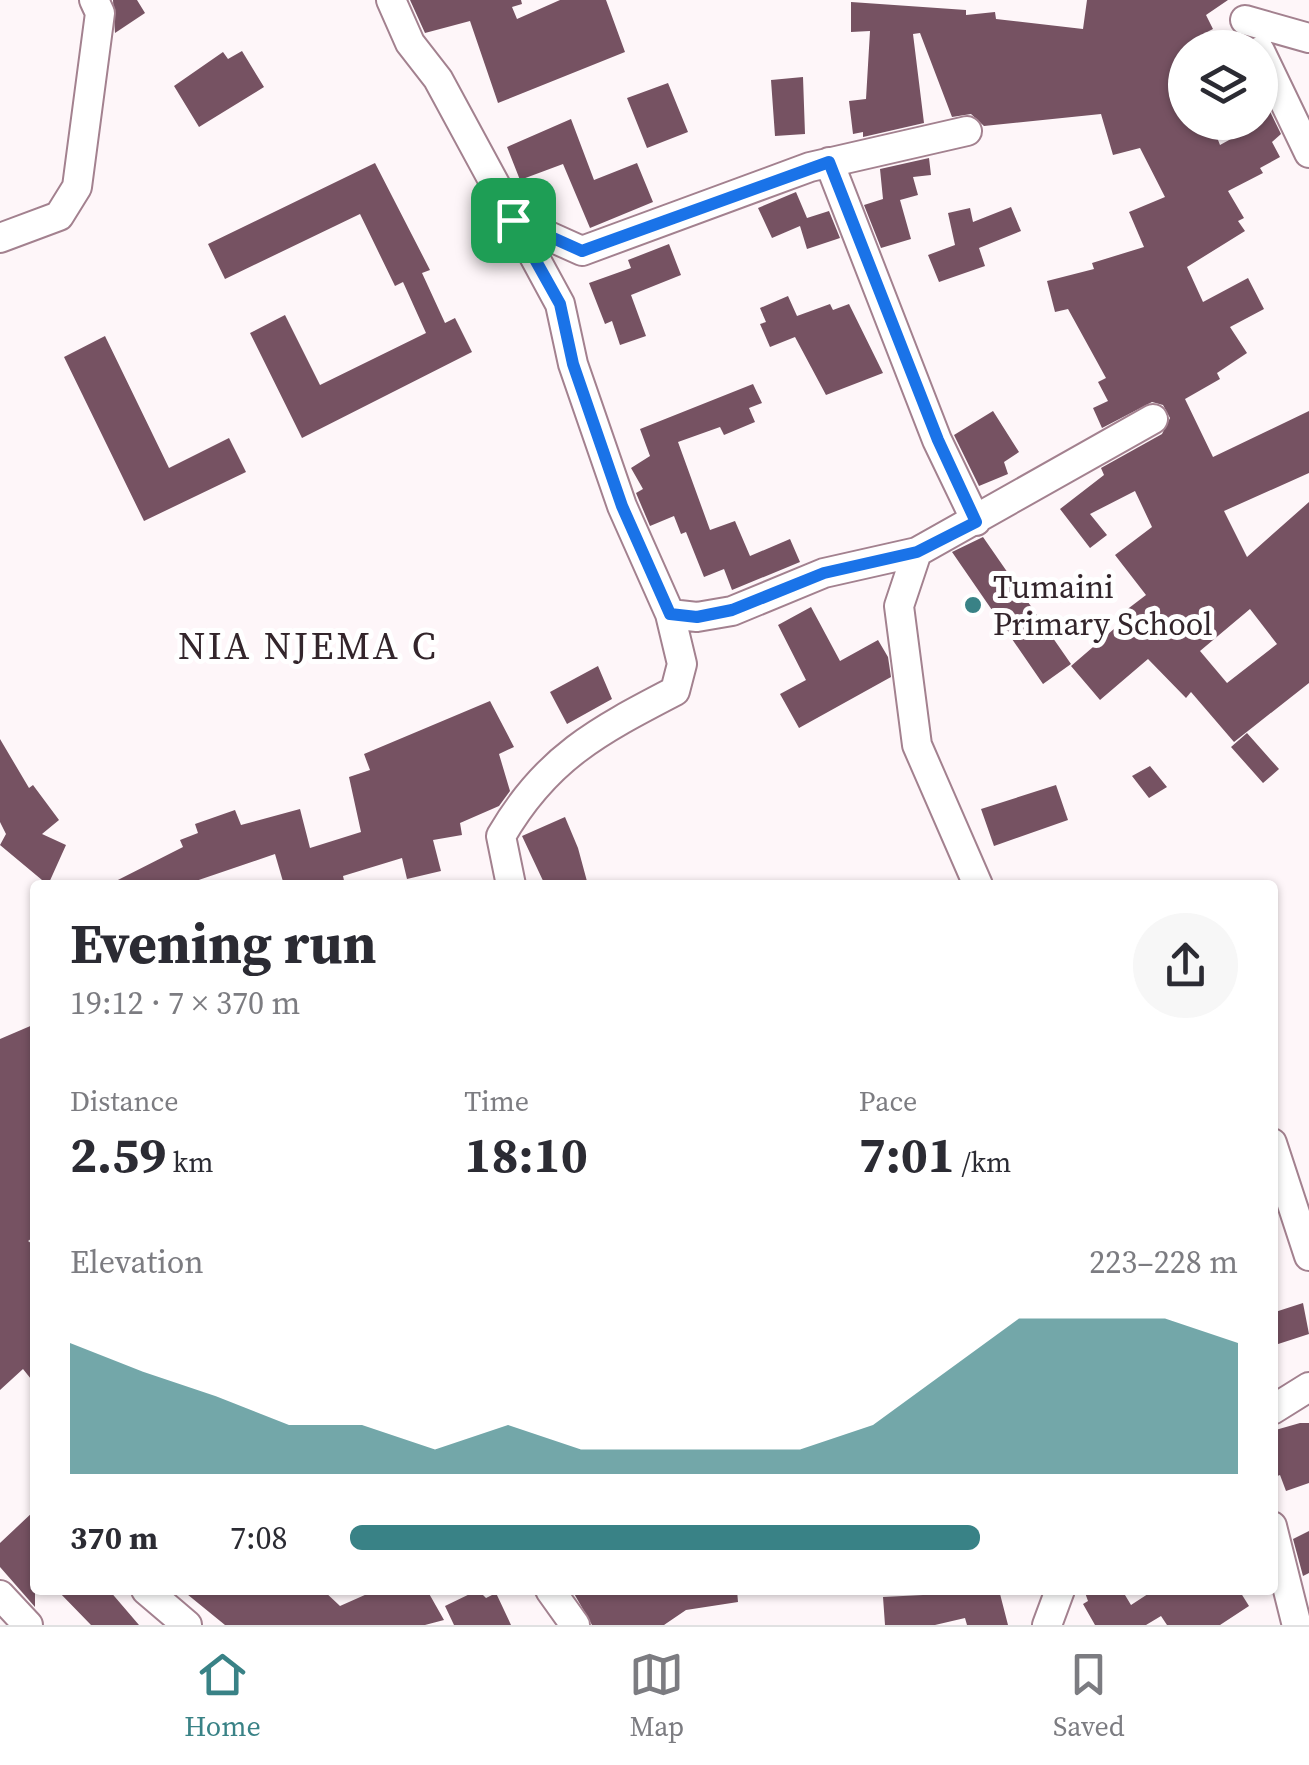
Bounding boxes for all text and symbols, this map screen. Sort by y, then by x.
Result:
map controls [1168,30,1278,140]
button: layers [1168,30,1278,140]
pin [471,178,556,263]
icon: arrive [486,193,541,248]
place label: Tumaini Primary School [993,565,1213,646]
marker: Tumaini Primary School [962,594,984,616]
district label: NIA NJEMA C [178,620,438,672]
text: Evening run [70,906,377,981]
button: share [1133,913,1238,1018]
text: 19:12 · 7 × 370 m [70,981,300,1025]
text: Distance [70,1082,179,1120]
text: Time [464,1082,529,1120]
text: Pace [859,1082,917,1120]
text: 2.59 [70,1120,166,1189]
text: 18:10 [464,1120,588,1189]
text: 7:01 [859,1120,955,1189]
text: km [166,1143,213,1181]
text: /km [955,1143,1011,1181]
text: Elevation [70,1240,204,1284]
text: 223–228 m [1089,1240,1238,1284]
text: 370 m [70,1516,158,1560]
text: 7:08 [230,1516,288,1560]
tab: Home [184,1647,261,1745]
tab: Map [629,1647,684,1745]
tab: Saved [1053,1647,1125,1745]

